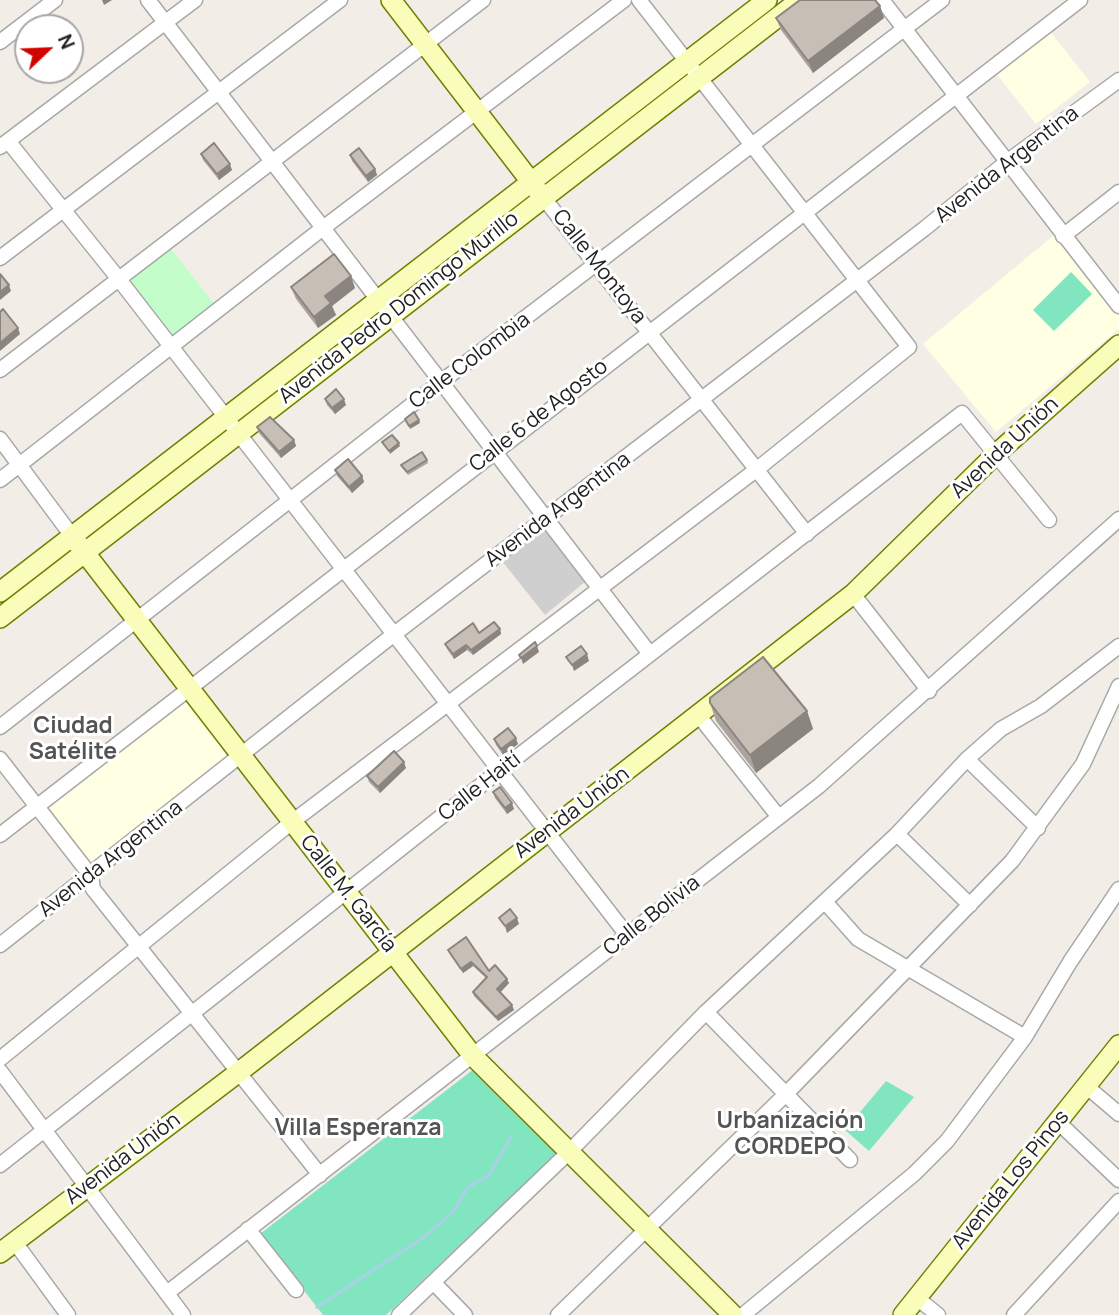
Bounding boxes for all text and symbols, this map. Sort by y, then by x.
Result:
north arrow [14,14,84,84]
text: N [52,30,81,53]
street label: Avenida Argentina [930,101,1084,229]
street label: Calle Montoya [547,205,651,329]
street label: Avenida Pedro Domingo Murillo [274,207,524,409]
street label: Calle Colombia [405,307,535,415]
street label: Calle 6 de Agosto [465,354,613,478]
street label: Avenida Unión [946,392,1064,504]
street label: Avenida Argentina [480,447,636,573]
district label: Ciudad Satélite [29,713,117,767]
street label: Calle Haití [434,747,526,827]
street label: Avenida Unión [510,762,634,864]
street label: Avenida Argentina [34,795,188,923]
street label: Calle M. García [294,830,402,958]
street label: Calle Bolivia [599,871,705,961]
street label: Avenida Los Pinos [947,1105,1075,1255]
street label: Avenida Unión [61,1108,185,1210]
district label: Urbanización CORDEPO [717,1108,863,1162]
district label: Villa Esperanza [275,1115,441,1143]

